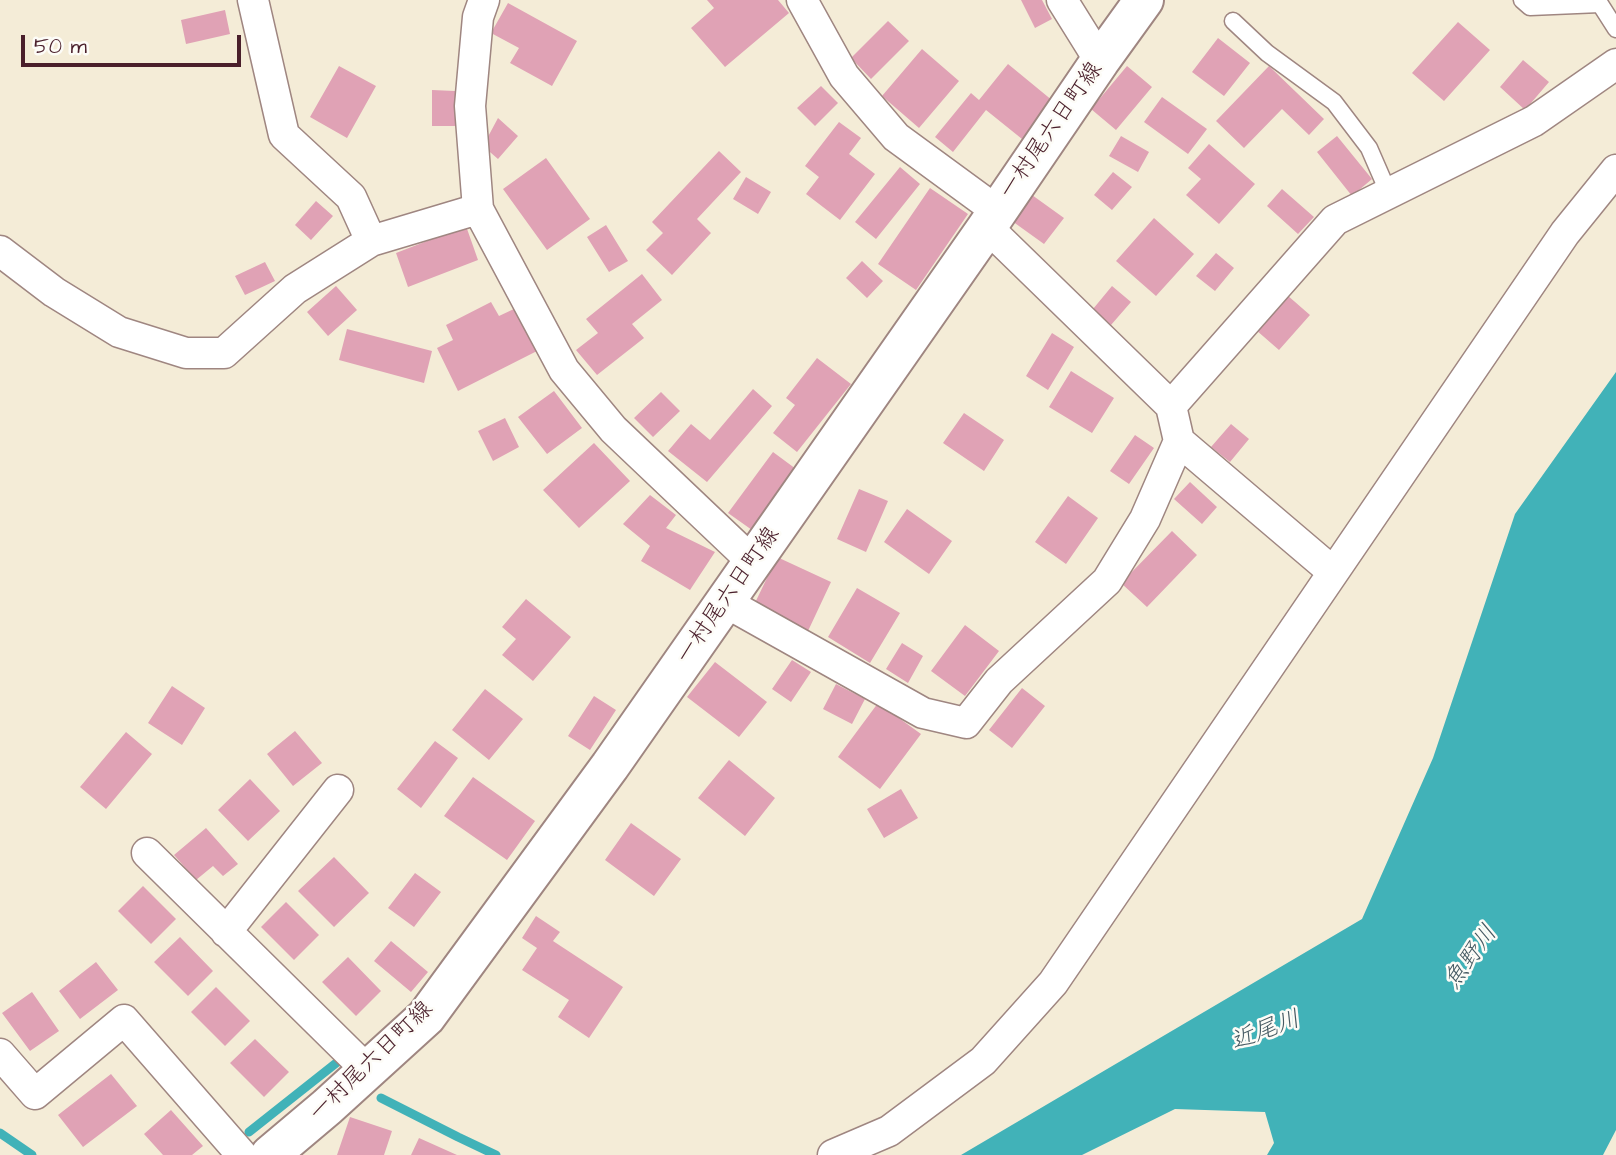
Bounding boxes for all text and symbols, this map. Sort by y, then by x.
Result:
scale bar [24,21,245,65]
text: 50 m [34,32,87,61]
street label: 一村尾六日町線 [995,57,1109,205]
street label: 一村尾六日町線 [672,522,786,670]
water label: 魚野川 [1439,920,1505,996]
street label: 一村尾六日町線 [305,996,439,1128]
water label: 近尾川 [1227,1006,1305,1058]

